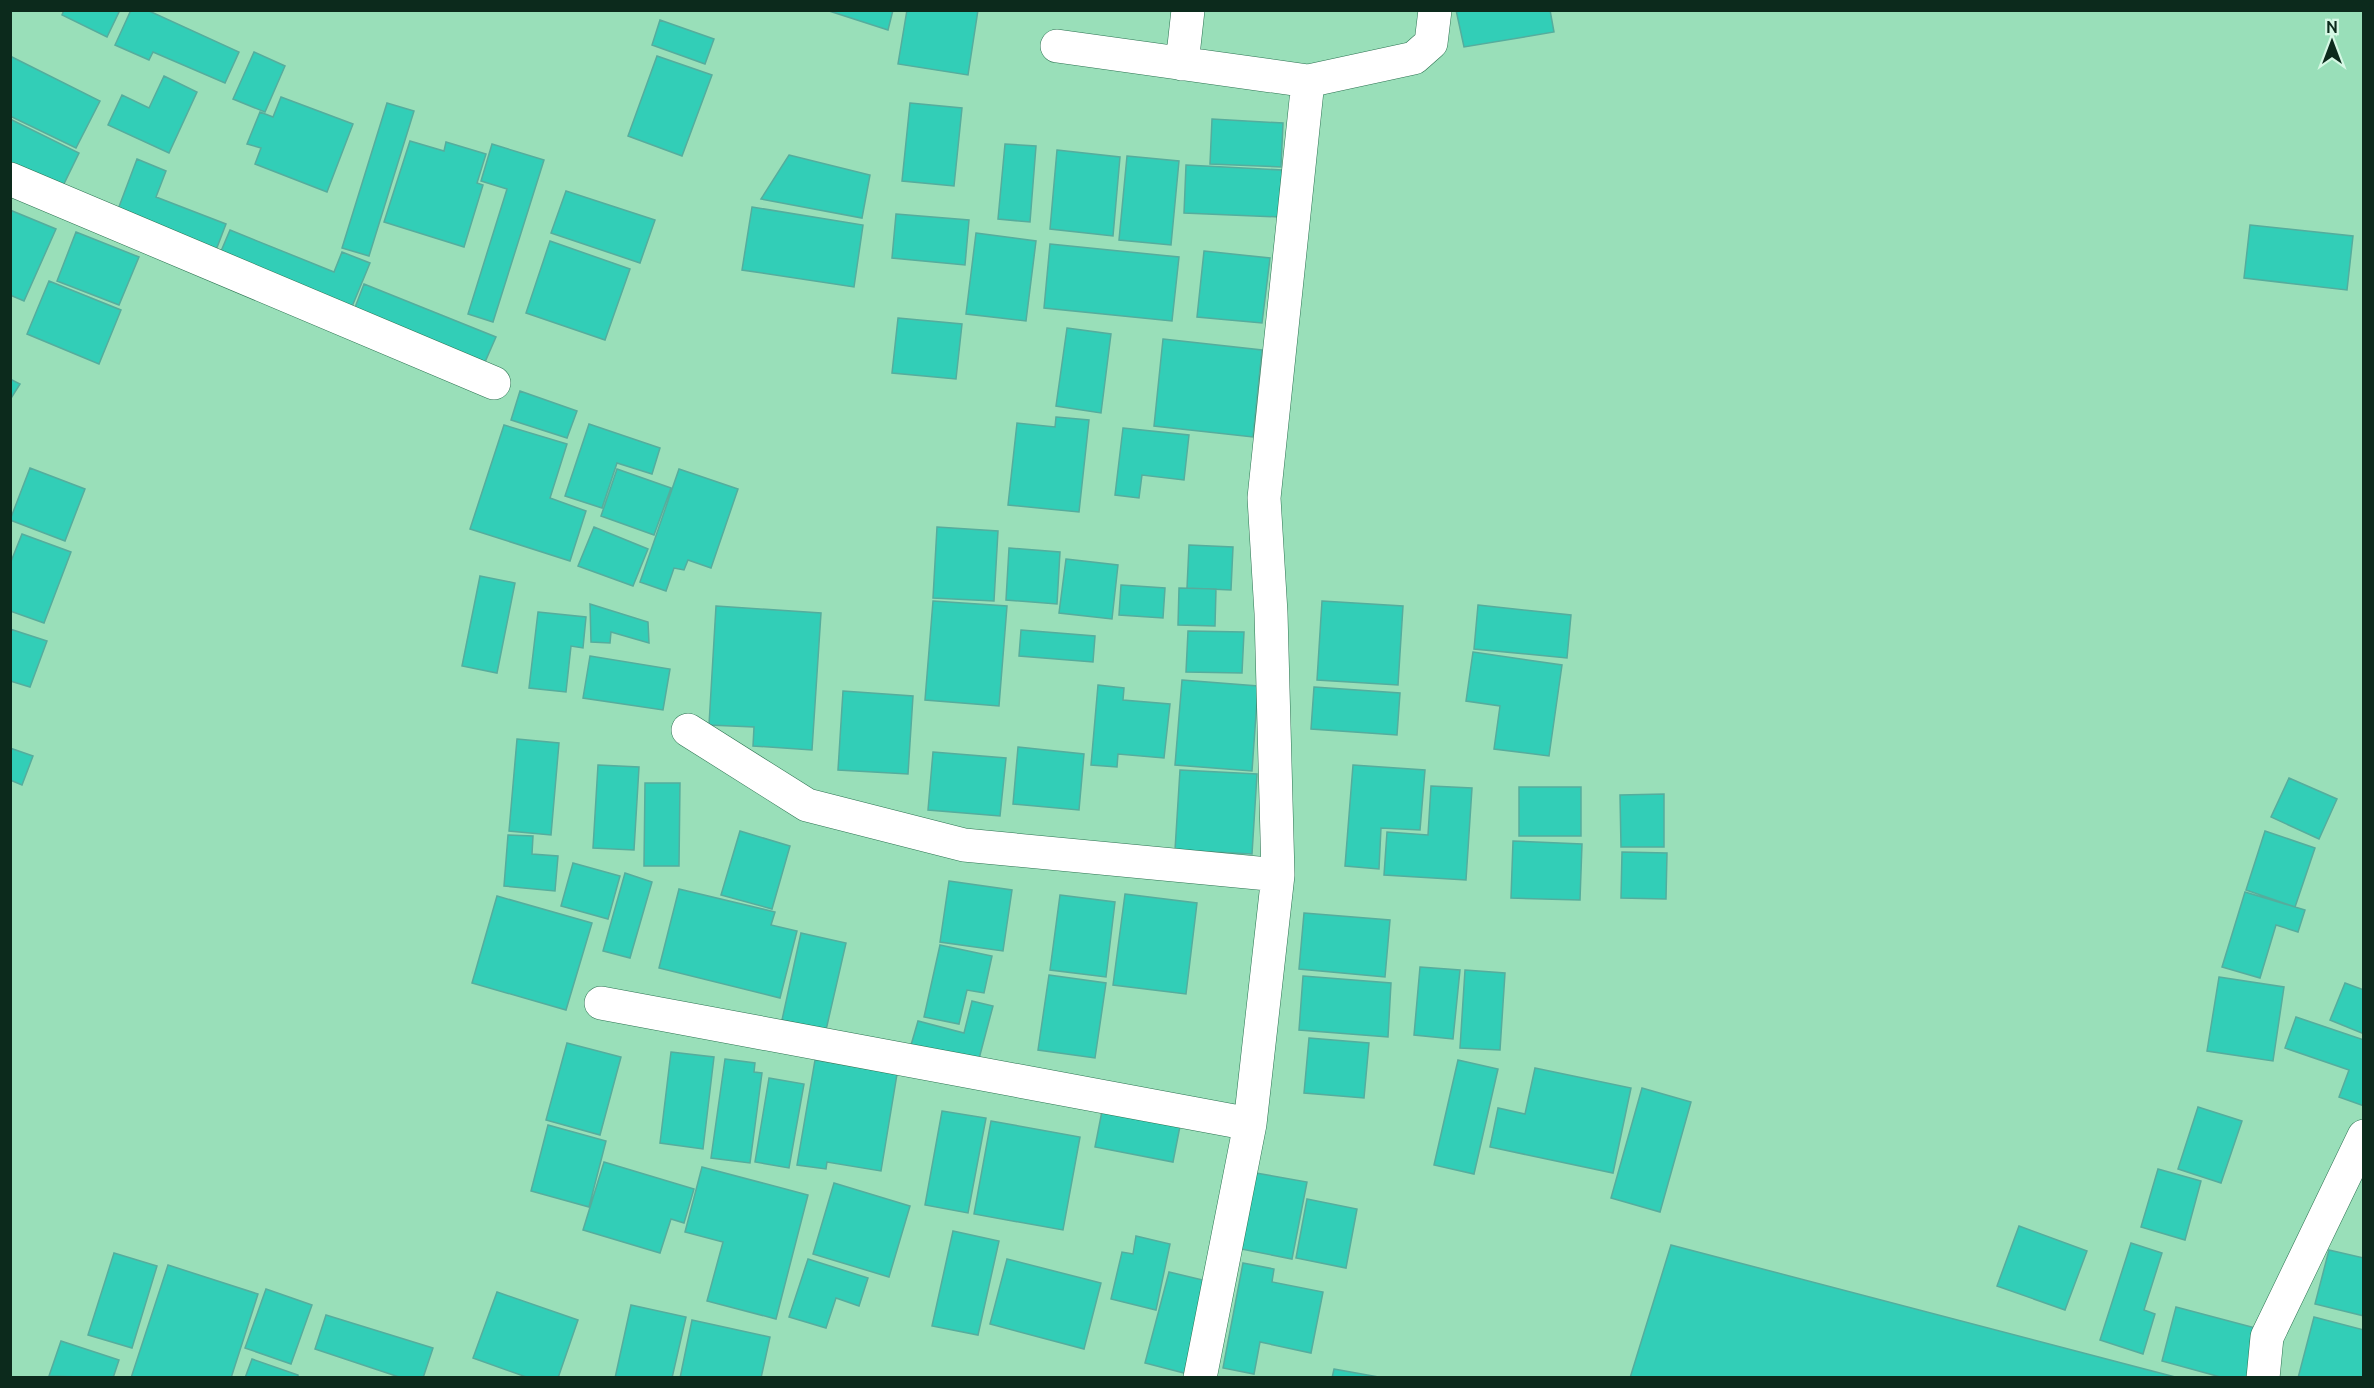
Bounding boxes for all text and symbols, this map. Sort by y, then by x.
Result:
north arrow [2302,12,2362,72]
text: N [2326,18,2338,36]

